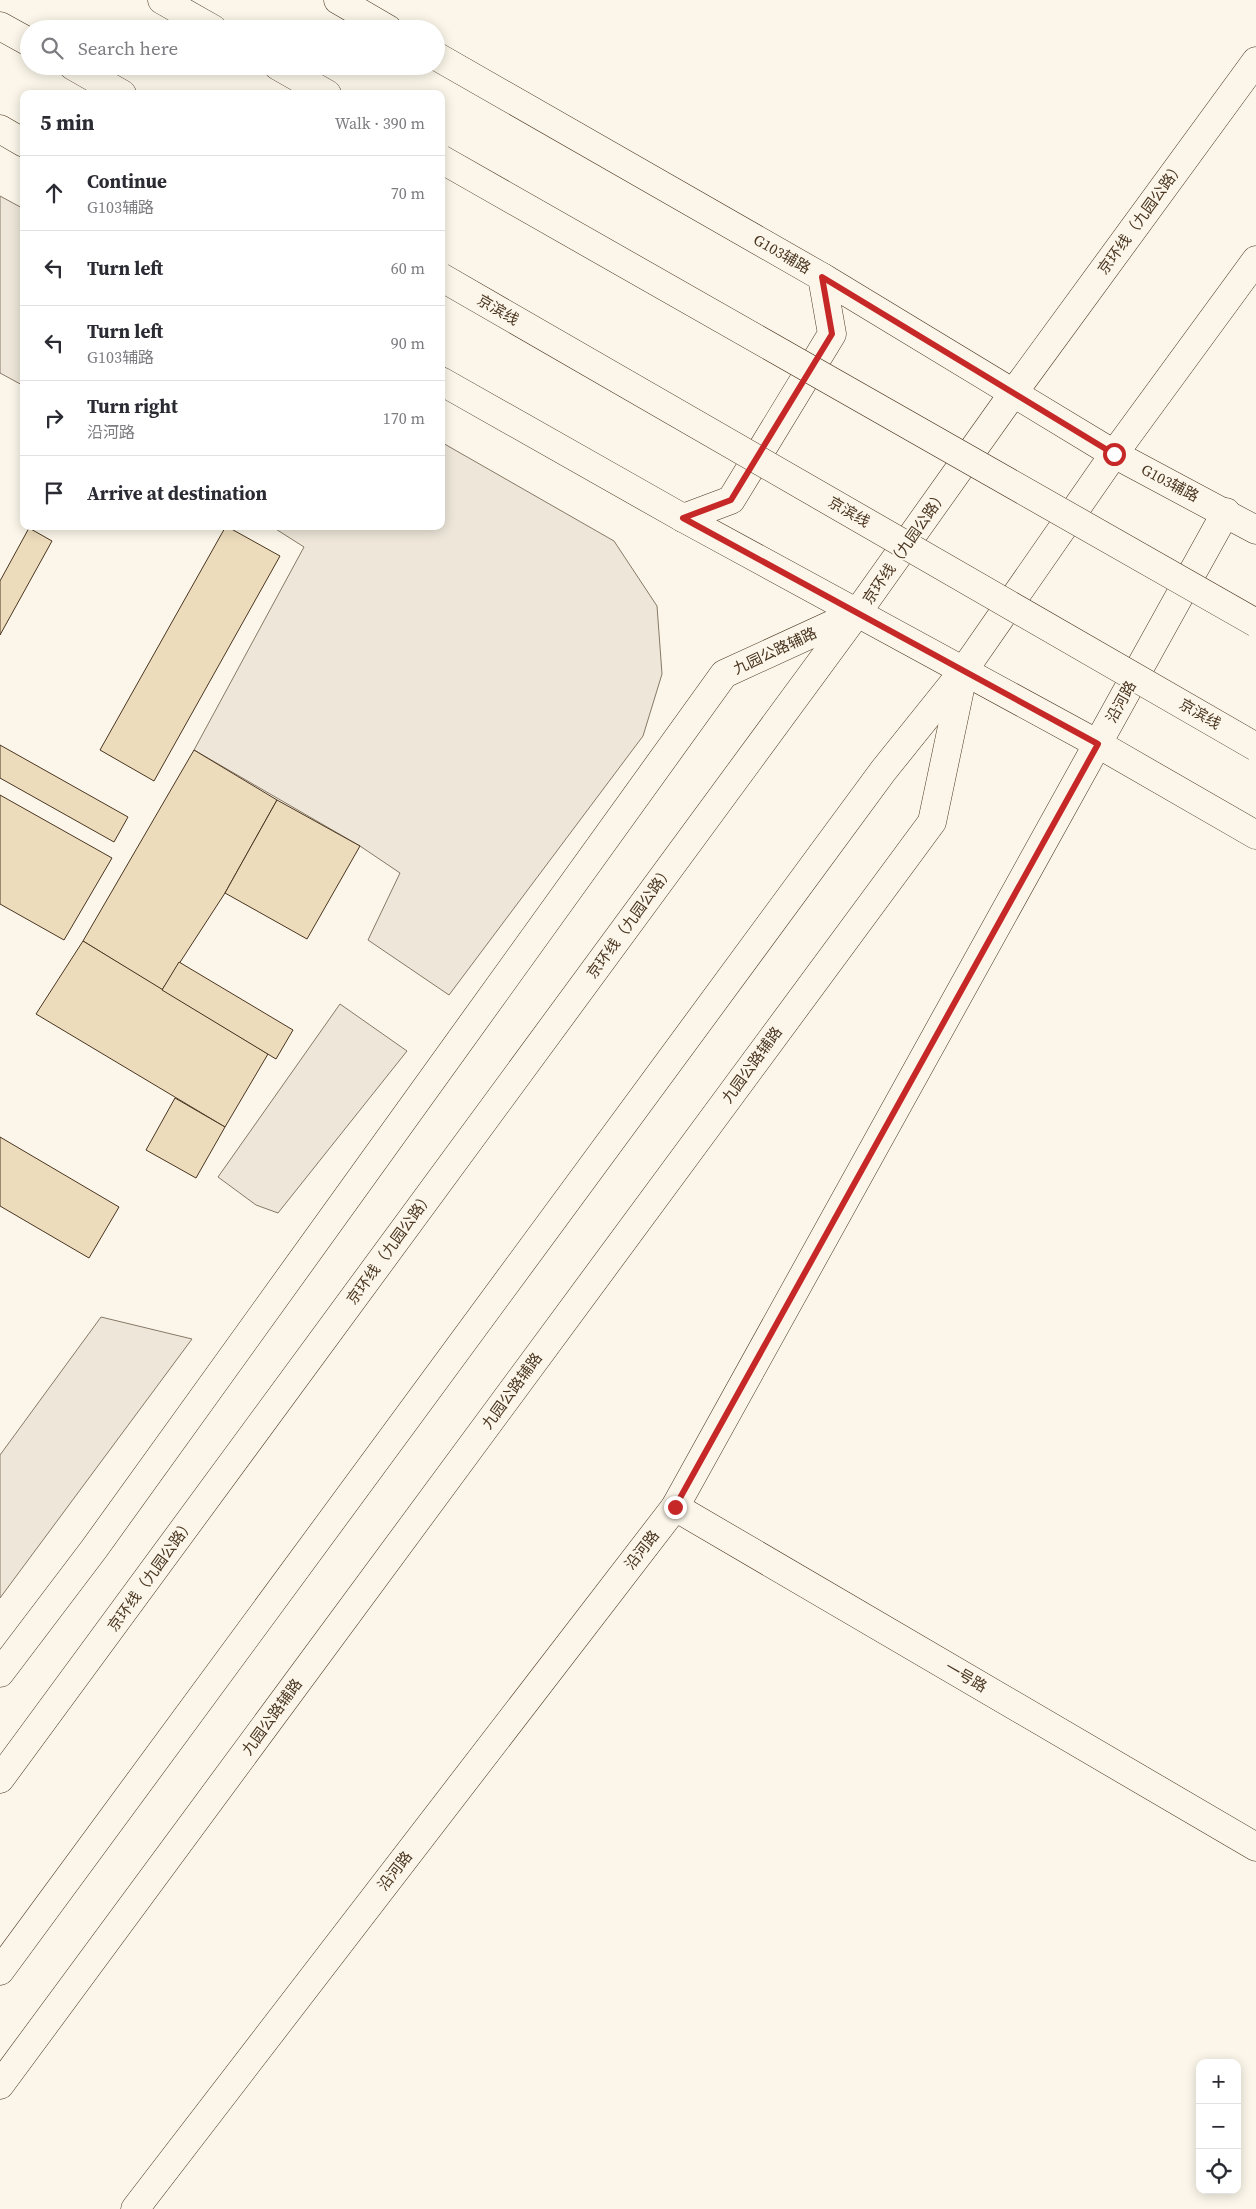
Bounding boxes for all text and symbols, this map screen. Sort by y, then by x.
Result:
search box [20,20,445,75]
icon: search [38,34,66,62]
text: Search here [78,35,178,61]
text: 5 min [40,108,95,137]
text: Walk · 390 m [335,112,425,134]
street label: 京环线（九园公路） [1092,157,1189,278]
text: Continue [87,168,167,194]
icon: ahead [40,179,68,207]
text: 70 m [391,182,425,204]
text: G103辅路 [87,196,154,218]
street label: G103辅路 [750,229,815,278]
icon: left [40,254,68,282]
text: Turn left [87,255,163,281]
text: 60 m [391,257,425,279]
street label: 京滨线 [474,289,523,330]
text: Turn left [87,318,163,344]
icon: left [40,329,68,357]
text: 90 m [391,332,425,354]
text: G103辅路 [87,346,154,368]
text: Turn right [87,393,178,419]
icon: right [40,404,68,432]
text: 170 m [383,407,425,429]
text: 沿河路 [87,421,135,443]
route start [1103,443,1126,466]
street label: G103辅路 [1138,459,1203,507]
icon: arrive [40,479,68,507]
text: Arrive at destination [87,480,267,506]
street label: 京环线（九园公路） [857,485,952,608]
street label: 京滨线 [825,491,874,532]
street label: 九园公路辅路 [730,622,820,679]
street label: 沿河路 [1100,677,1141,727]
street label: 京滨线 [1176,693,1225,734]
street label: 京环线（九园公路） [581,861,678,982]
street label: 九园公路辅路 [717,1022,787,1107]
street label: 京环线（九园公路） [341,1187,438,1308]
street label: 九园公路辅路 [477,1348,547,1433]
route end [664,1496,687,1519]
street label: 京环线（九园公路） [102,1514,199,1635]
street label: 沿河路 [619,1525,664,1574]
street label: 一号路 [942,1656,991,1697]
street label: 九园公路辅路 [237,1674,307,1759]
street label: 沿河路 [372,1846,417,1895]
map controls [1196,2059,1241,2194]
button: + [1196,2059,1241,2104]
button: − [1196,2104,1241,2149]
button: locate [1196,2149,1241,2194]

